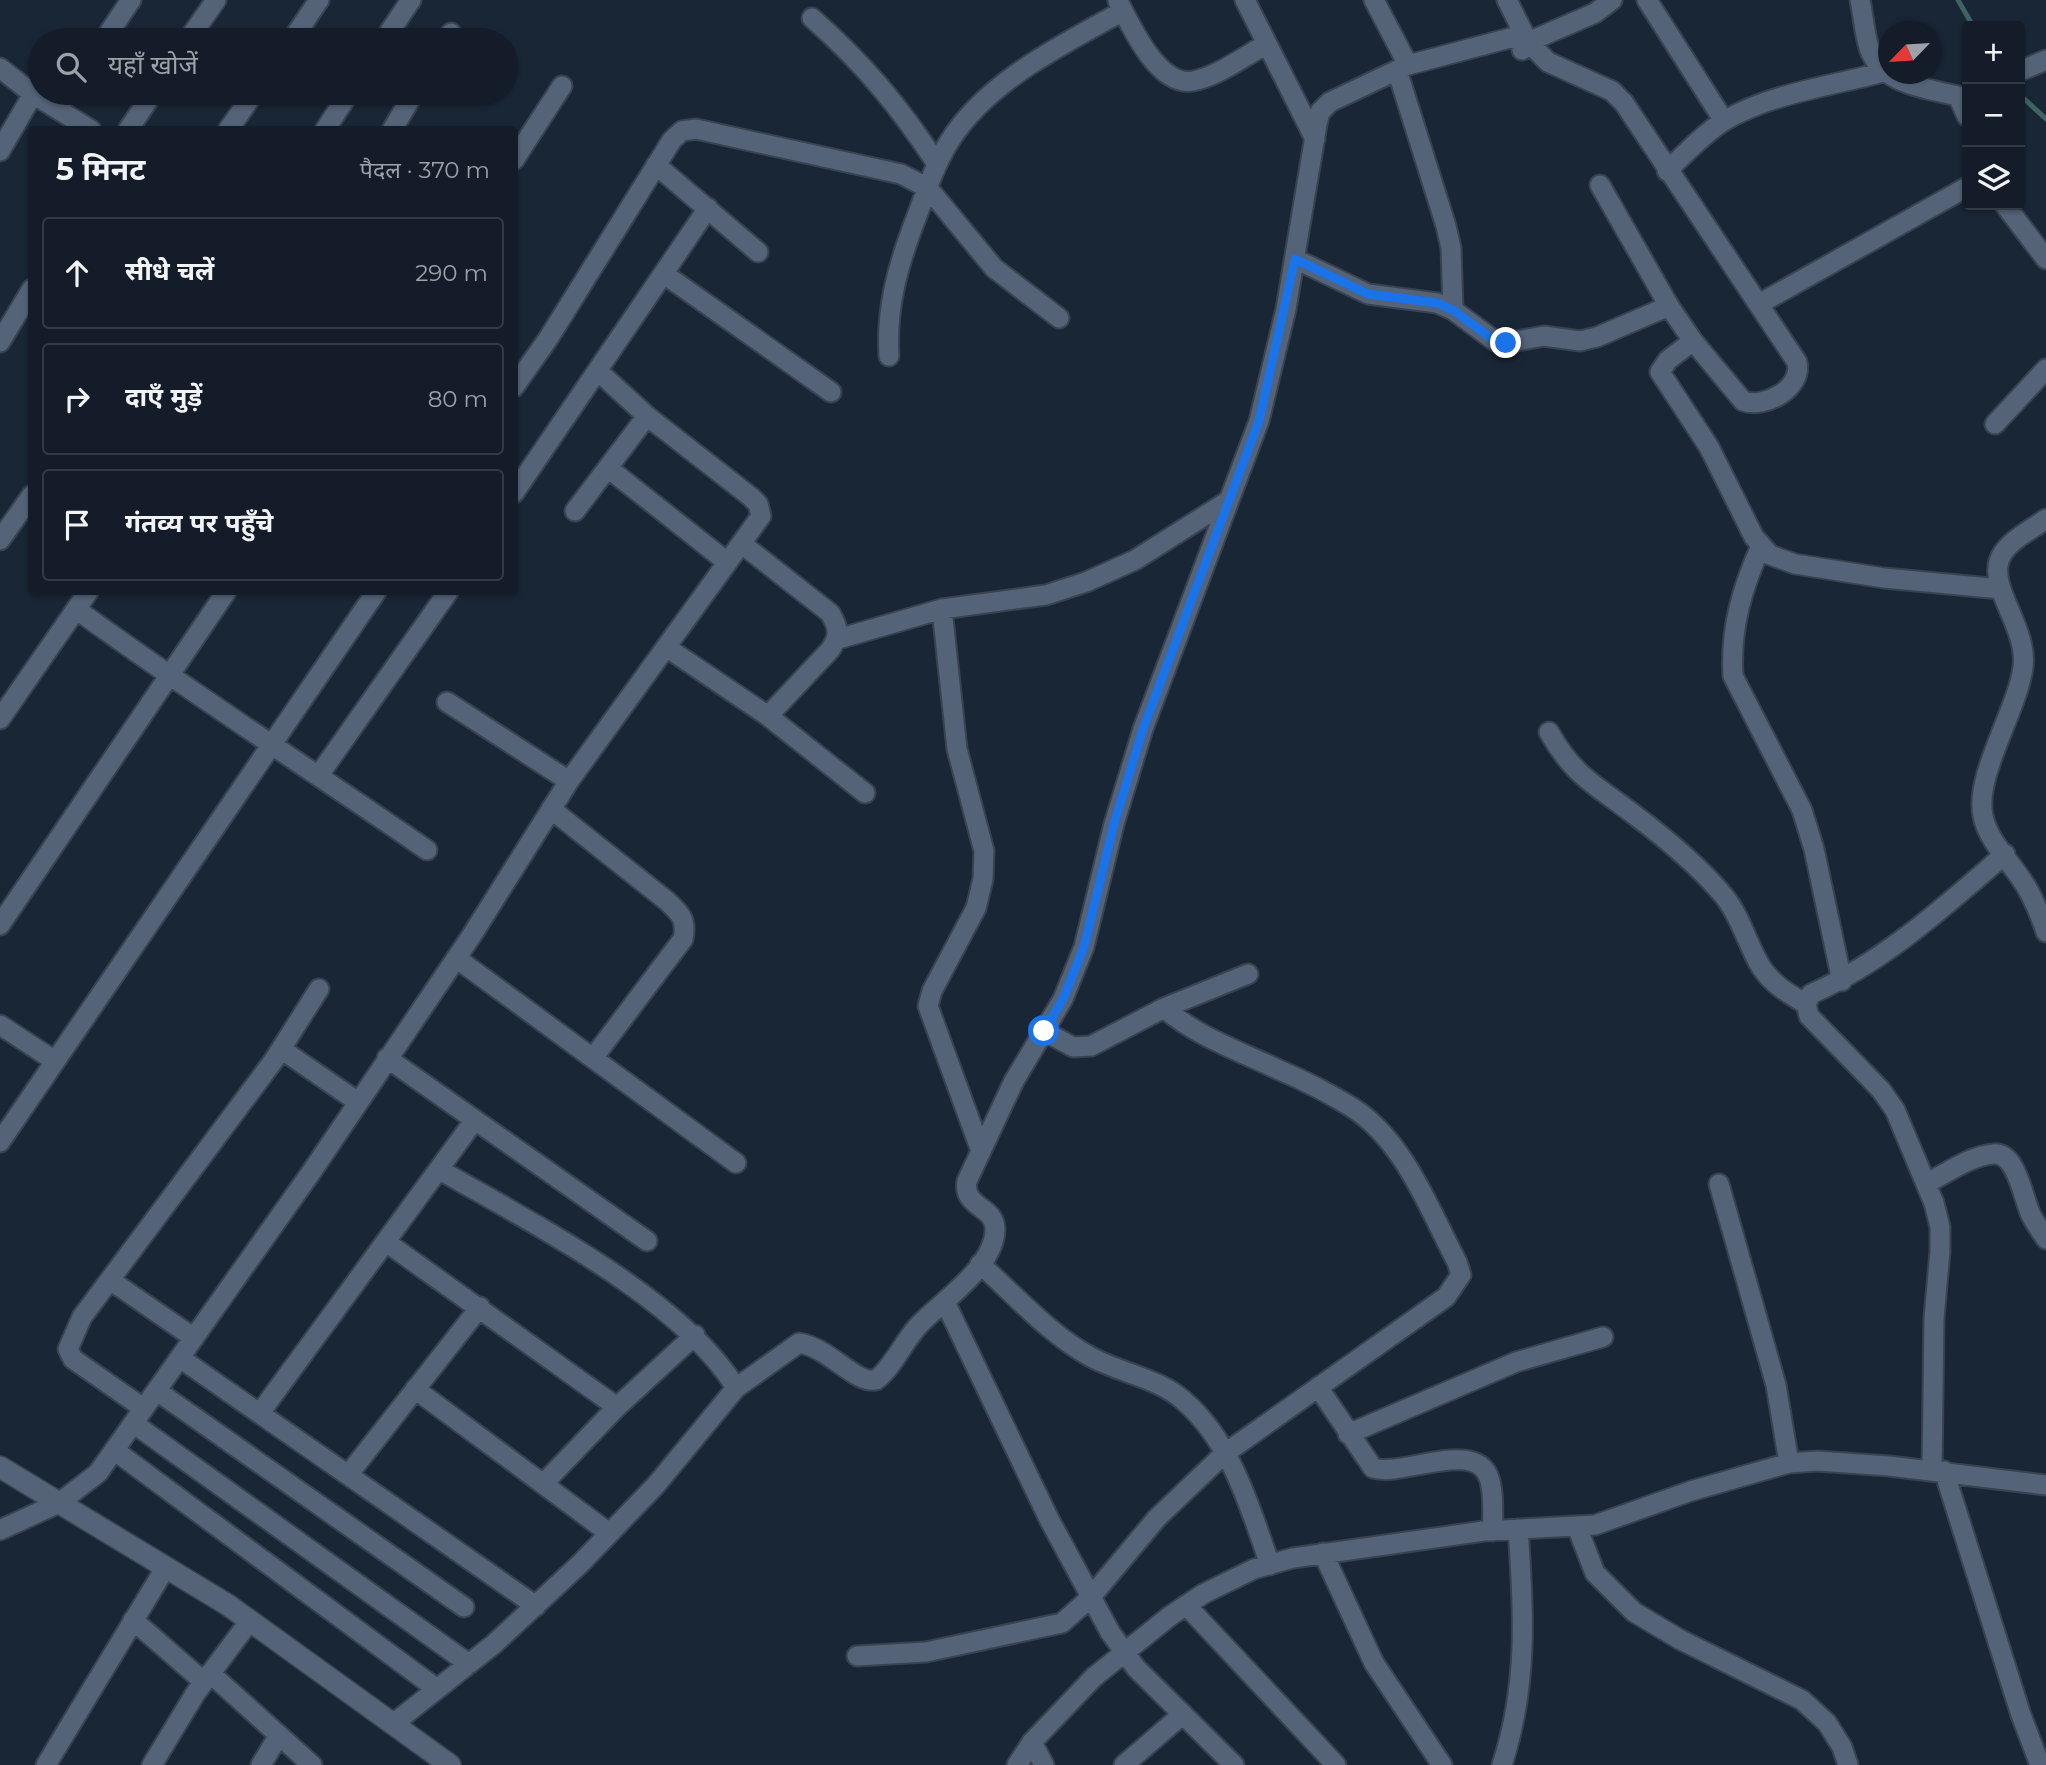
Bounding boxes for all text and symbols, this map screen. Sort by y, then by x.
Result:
north arrow [1878,21,1941,84]
map controls [1962,21,2025,210]
button: + [1962,21,2025,84]
search box [28,28,518,105]
icon: search [52,48,90,86]
text: यहाँ खोजें [108,49,198,81]
button: − [1962,84,2025,147]
button: layers [1962,147,2025,210]
text: 5 मिनट [56,151,145,188]
text: पैदल · 370 m [360,156,490,184]
icon: ahead [58,254,96,292]
text: सीधे चलें [125,255,214,287]
text: 290 m [415,259,488,287]
route end [1490,327,1521,358]
icon: right [58,380,96,418]
text: दाएँ मुड़ें [125,381,202,413]
text: 80 m [428,385,488,413]
icon: arrive [58,506,96,544]
text: गंतव्य पर पहुँचे [125,507,273,539]
route start [1028,1015,1059,1046]

